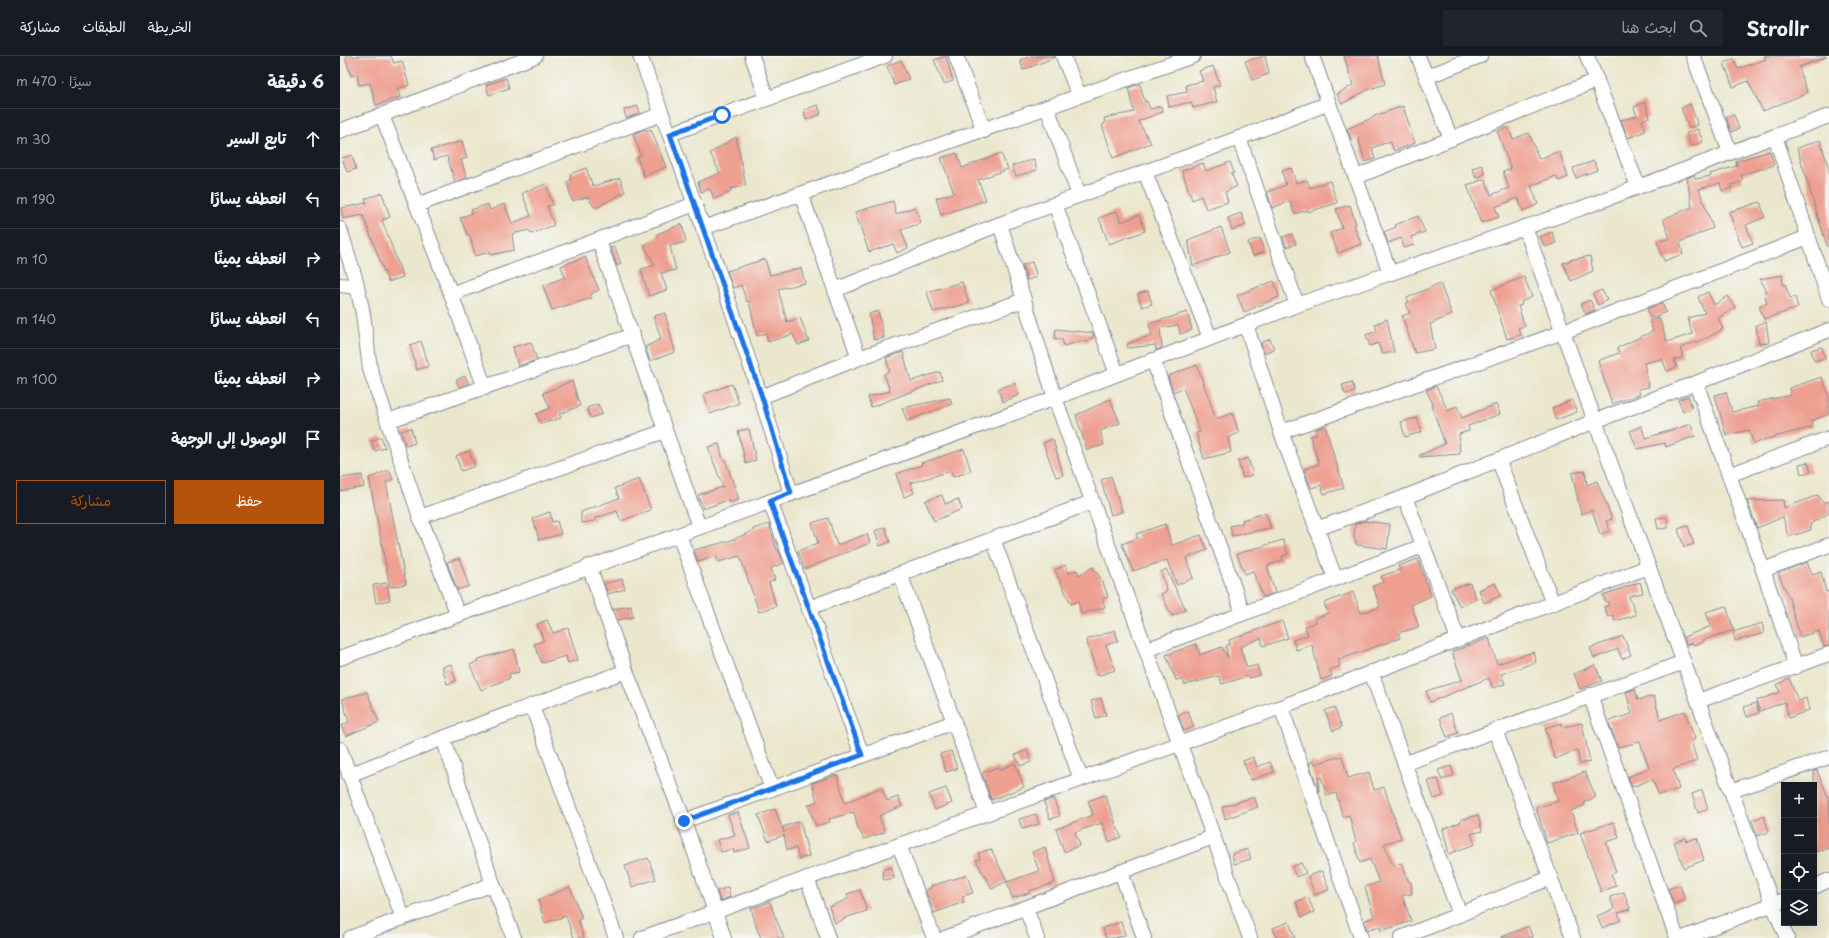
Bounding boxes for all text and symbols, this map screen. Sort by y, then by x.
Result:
search box [1443,10,1723,46]
text: Strollr [1747,14,1809,42]
text: ابحث هنا [1621,15,1677,38]
text: مشاركة [20,16,60,37]
text: الطبقات [82,16,126,37]
text: الخريطة [148,16,191,37]
icon: search [1687,17,1709,39]
text: 6 دقيقة [267,68,324,94]
text: سيرًا · 470 m [16,71,92,90]
route start [713,106,731,124]
text: تابع السير [228,126,286,149]
icon: ahead [302,128,324,150]
text: 30 m [16,129,50,148]
text: انعطف يسارًا [210,186,286,209]
icon: left [302,188,324,210]
text: 190 m [16,189,55,208]
text: انعطف يمينًا [214,246,286,269]
icon: right [302,248,324,270]
text: 10 m [16,249,47,268]
text: انعطف يسارًا [210,306,286,329]
icon: left [302,308,324,330]
text: 140 m [16,309,56,328]
text: انعطف يمينًا [214,366,286,389]
icon: right [302,368,324,390]
text: 100 m [16,369,57,388]
text: الوصول إلى الوجهة [171,426,286,449]
icon: arrive [302,428,324,450]
button: مشاركة [16,480,166,524]
button: حفظ [174,480,324,524]
map controls [1781,782,1817,926]
button: + [1781,782,1817,818]
route end [675,812,693,830]
button: − [1781,818,1817,854]
button: locate [1781,854,1817,890]
button: layers [1781,890,1817,926]

